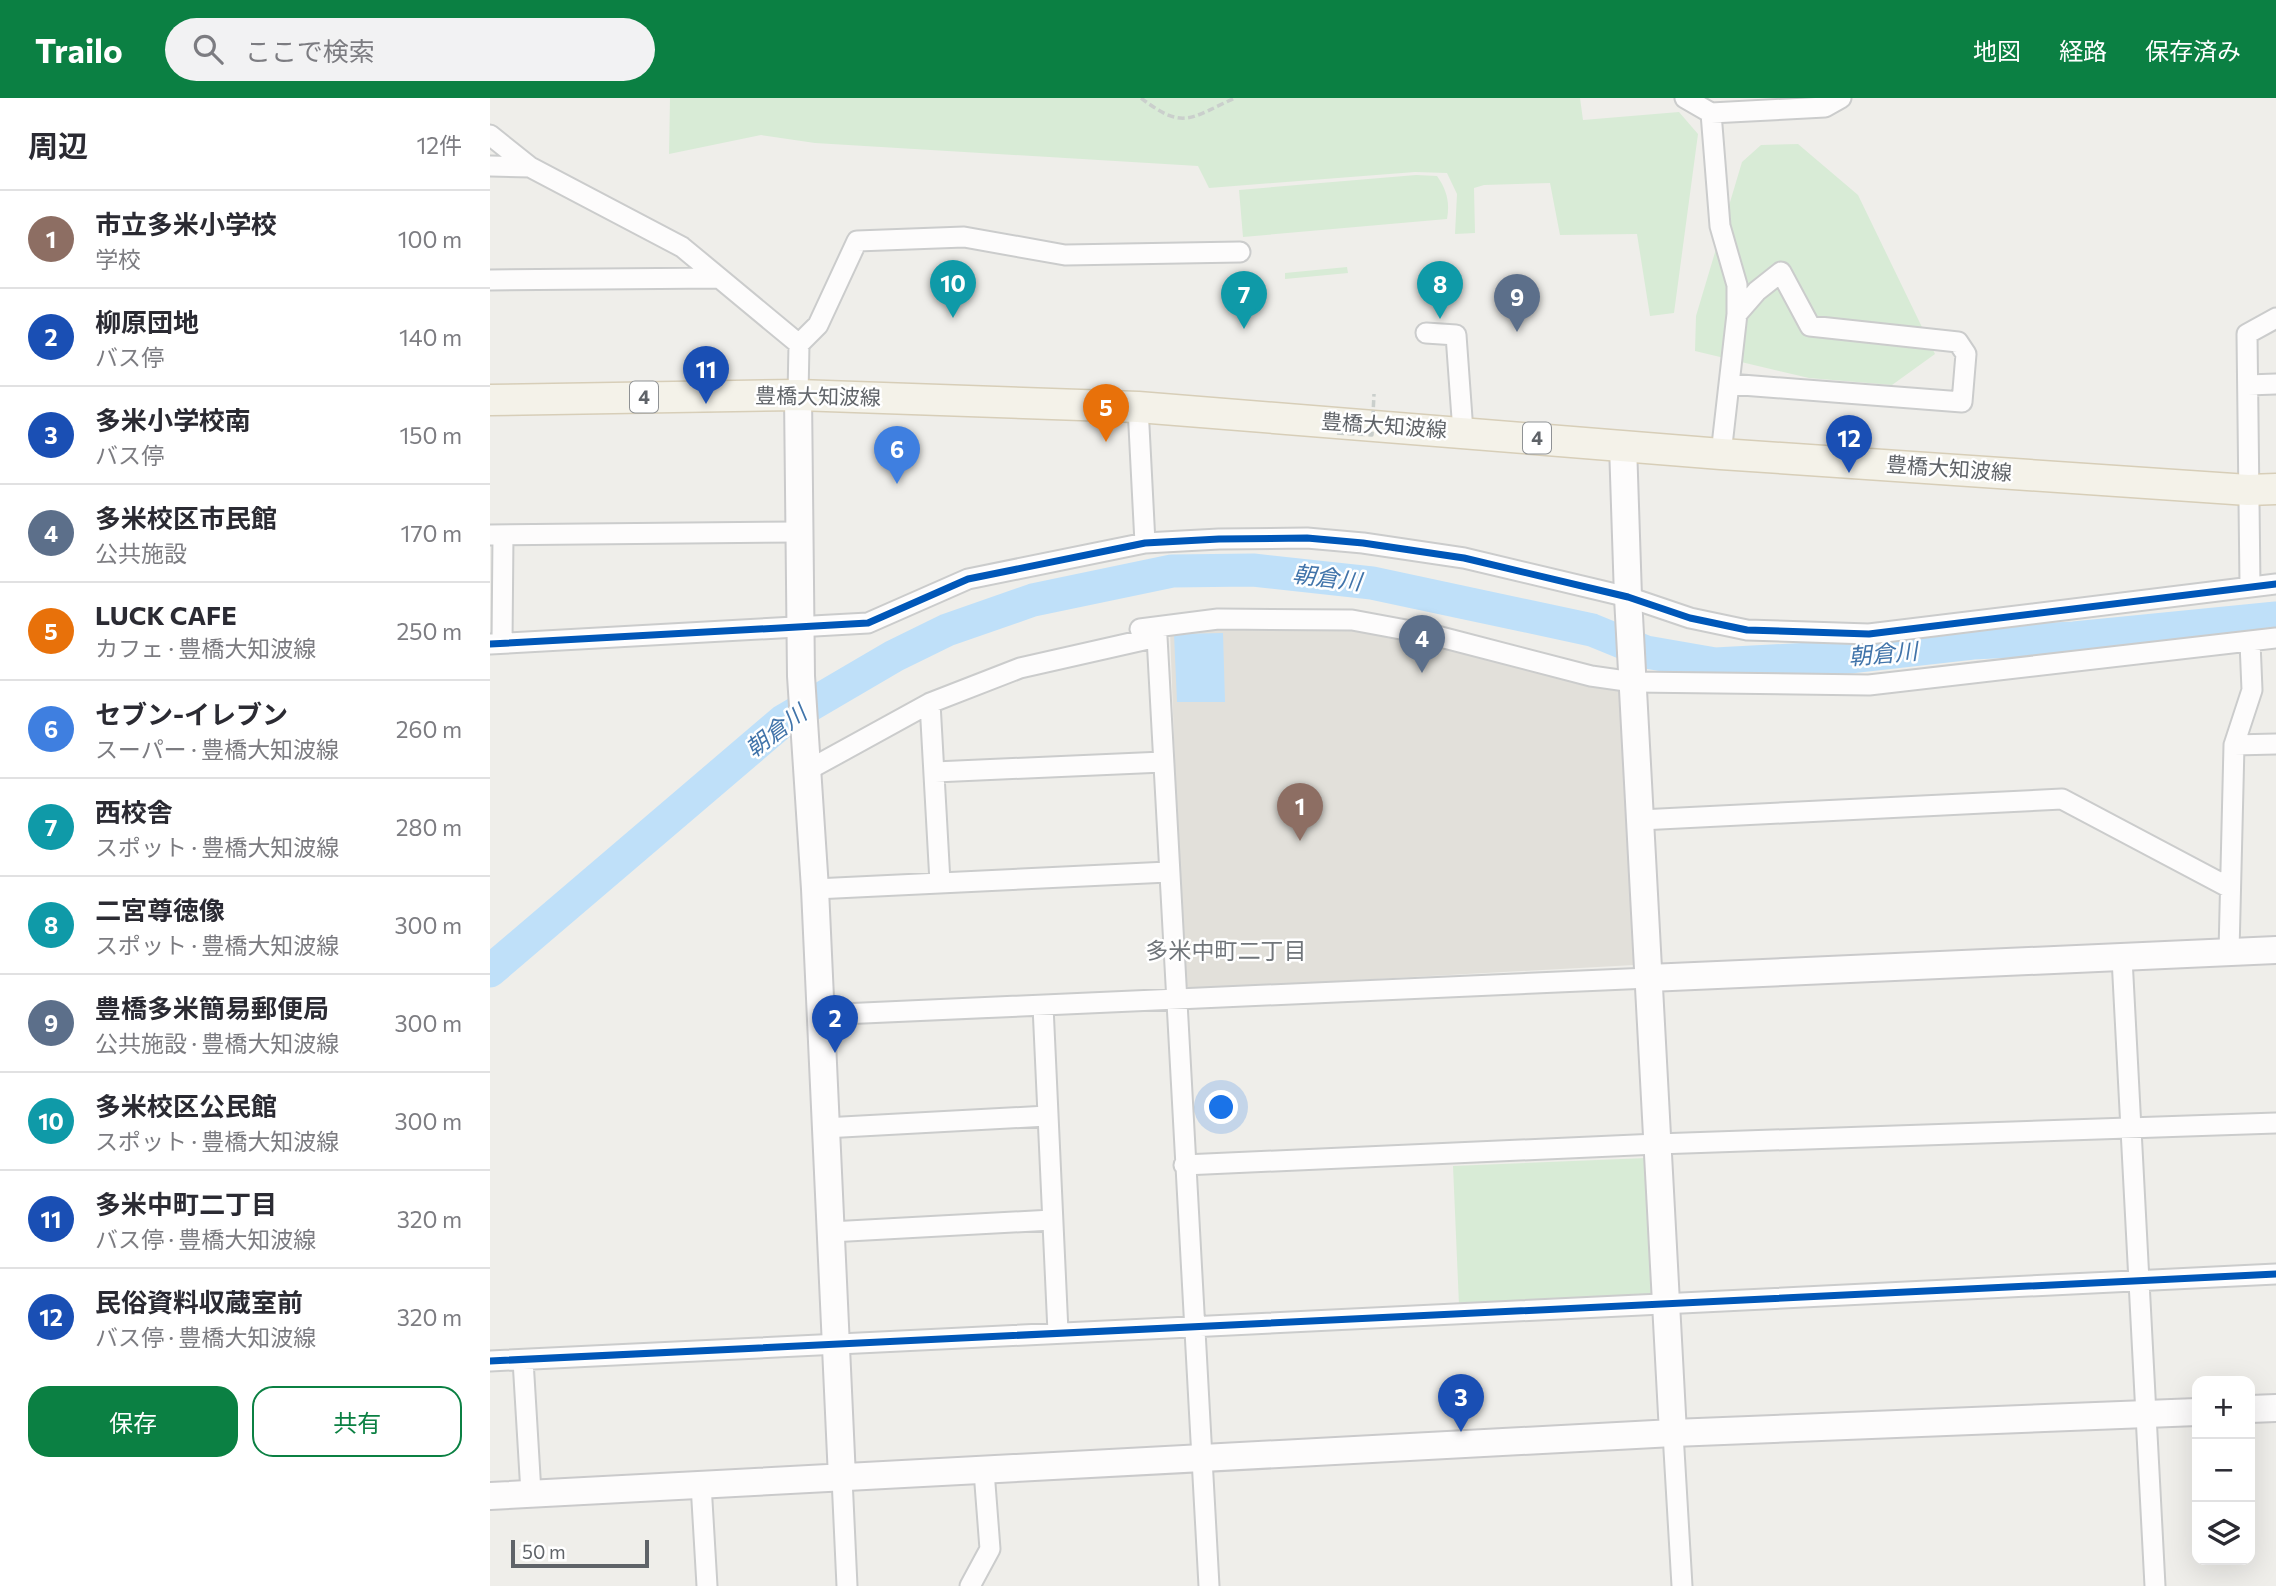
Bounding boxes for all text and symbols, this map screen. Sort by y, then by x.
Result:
search box [165,18,655,81]
text: Trailo [35,29,123,70]
icon: search [189,30,227,68]
text: ここで検索 [245,35,375,66]
text: 地図 [1973,36,2021,65]
text: 経路 [2059,36,2107,65]
text: 保存済み [2145,36,2241,65]
text: 周辺 [28,126,88,163]
text: 12件 [416,131,462,159]
text: 市立多米小学校 [95,208,277,239]
text: 1 [46,225,56,253]
text: 100 m [398,225,462,253]
text: 学校 [95,245,141,273]
pin: 10 [930,260,976,318]
pin: 8 [1417,261,1463,319]
pin: 7 [1221,271,1267,329]
pin: 9 [1494,274,1540,332]
text: 柳原団地 [95,306,199,337]
text: 2 [44,323,58,351]
text: 140 m [399,323,462,351]
text: バス停 [95,343,164,371]
pin: 11 [683,346,729,404]
road number: 4 [630,382,658,412]
street label: 豊橋大知波線 [755,382,881,409]
pin: 5 [1083,384,1129,442]
text: 多米小学校南 [95,404,251,435]
street label: 豊橋大知波線 [1320,408,1448,441]
pin: 12 [1826,415,1872,473]
text: 3 [44,421,58,449]
text: 150 m [399,421,462,449]
road number: 4 [1523,422,1551,454]
pin: 6 [874,426,920,484]
text: バス停 [95,441,164,469]
street label: 豊橋大知波線 [1885,451,2013,484]
text: 多米校区市民館 [95,502,277,533]
text: 4 [44,519,58,547]
text: 170 m [401,519,462,547]
text: 公共施設 [95,539,187,567]
water label: 朝倉川 [1291,559,1366,595]
text: LUCK CAFE [95,599,237,630]
pin: 4 [1399,615,1445,673]
text: 5 [44,617,58,645]
text: 250 m [397,617,462,645]
text: カフェ · 豊橋大知波線 [95,634,316,662]
water label: 朝倉川 [1847,636,1921,670]
water label: 朝倉川 [739,696,814,762]
text: セブン-イレブン [95,698,288,729]
text: 6 [44,715,58,743]
text: 260 m [396,715,462,743]
text: スーパー · 豊橋大知波線 [95,735,339,763]
pin: 1 [1277,783,1323,841]
text: 西校舎 [95,796,173,827]
text: 7 [45,813,57,841]
text: 280 m [396,813,462,841]
text: スポット · 豊橋大知波線 [95,833,339,861]
text: 二宮尊徳像 [95,894,225,925]
text: 8 [44,911,58,939]
text: 300 m [394,911,462,939]
text: スポット · 豊橋大知波線 [95,931,339,959]
district label: 多米中町二丁目 [1146,936,1307,964]
text: 豊橋多米簡易郵便局 [95,992,329,1023]
pin: 2 [812,995,858,1053]
text: 9 [44,1009,58,1037]
text: 300 m [394,1009,462,1037]
text: 公共施設 · 豊橋大知波線 [95,1029,339,1057]
text: 多米校区公民館 [95,1090,277,1121]
your location [1204,1090,1238,1124]
text: 10 [38,1107,64,1135]
text: 300 m [394,1107,462,1135]
text: スポット · 豊橋大知波線 [95,1127,339,1155]
text: 多米中町二丁目 [95,1188,277,1219]
text: 11 [41,1205,61,1233]
text: 320 m [397,1205,462,1233]
text: バス停 · 豊橋大知波線 [95,1225,316,1253]
text: 民俗資料収蔵室前 [95,1286,303,1317]
text: 12 [39,1303,63,1331]
text: 320 m [397,1303,462,1331]
text: バス停 · 豊橋大知波線 [95,1323,316,1351]
pin: 3 [1438,1374,1484,1432]
map controls [2192,1376,2255,1565]
button: + [2192,1376,2255,1439]
button: 保存 [28,1386,238,1457]
button: 共有 [252,1386,462,1457]
button: − [2192,1439,2255,1502]
button: layers [2192,1502,2255,1565]
scale bar [511,1537,649,1569]
text: 50 m [522,1540,566,1563]

